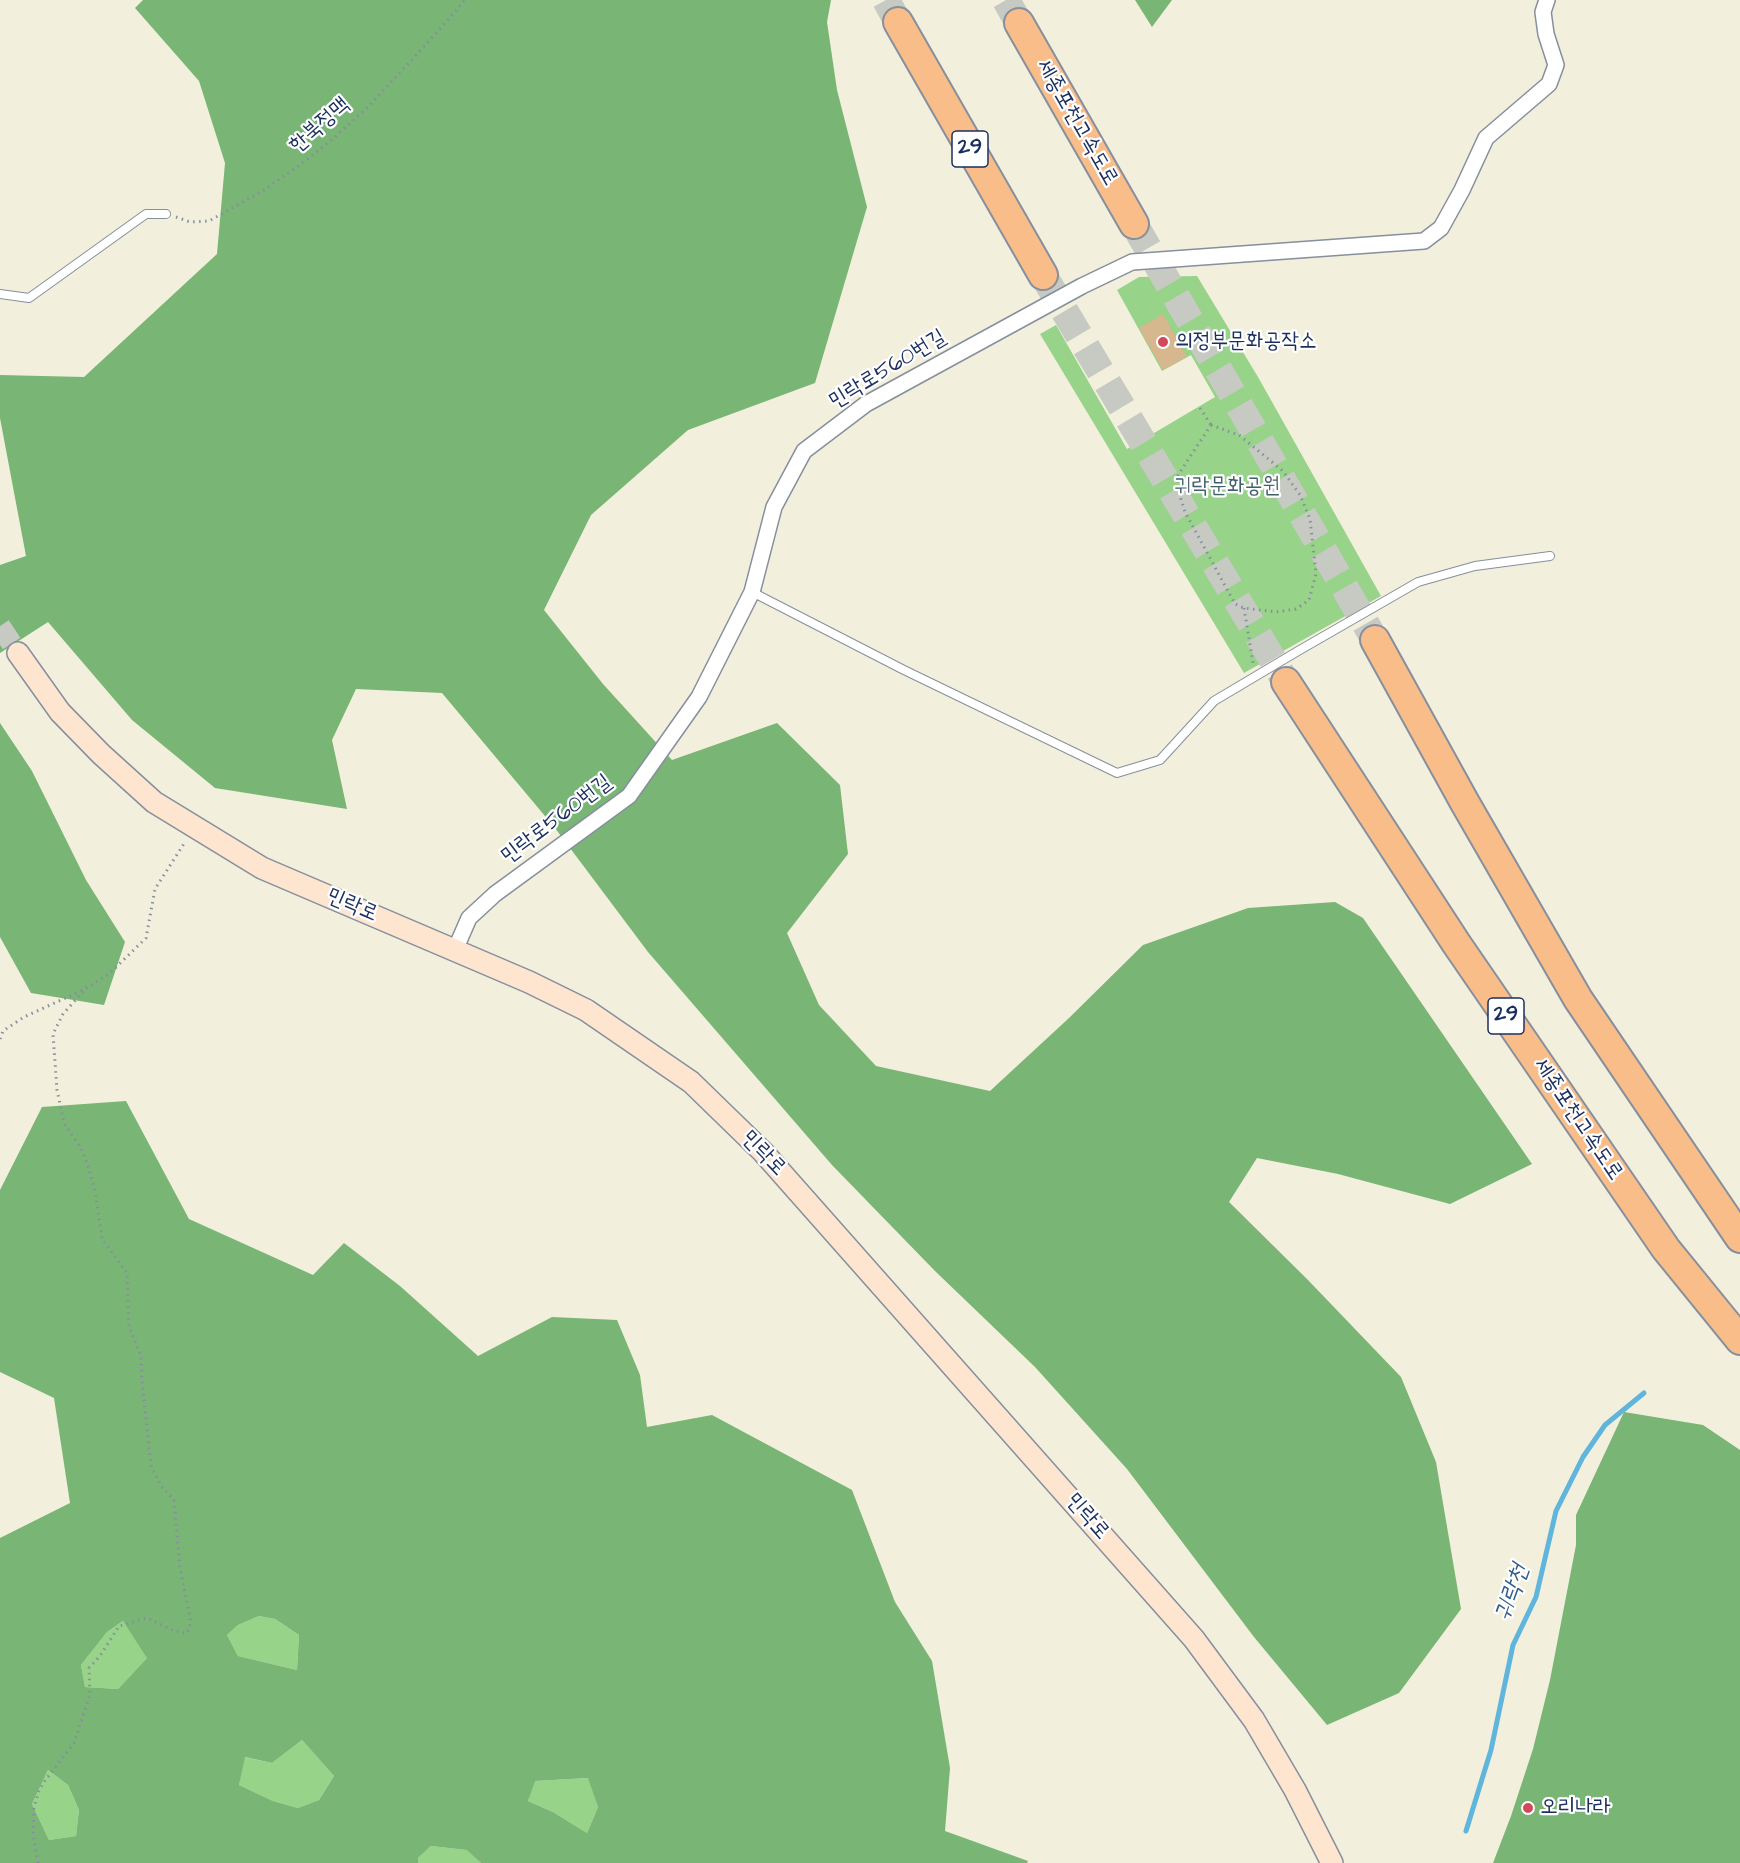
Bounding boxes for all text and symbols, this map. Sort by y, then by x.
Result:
street label: 세종포천고속도로 [1029,55,1123,191]
street label: 한북정맥 [285,93,355,159]
road number: 29 [952,131,988,167]
street label: 민락로560번길 [825,325,951,415]
place label: 의정부문화공작소 [1175,329,1317,355]
marker: 의정부문화공작소 [1156,335,1170,349]
park label: 귀락문화공원 [1174,474,1280,500]
street label: 민락로560번길 [496,770,618,870]
street label: 민락로 [322,883,382,929]
road number: 29 [1488,998,1524,1034]
street label: 세종포천고속도로 [1526,1054,1628,1186]
street label: 민락로 [735,1126,791,1182]
street label: 민락로 [1060,1488,1114,1546]
water label: 귀락천 [1490,1561,1536,1625]
place label: 오리나라 [1540,1795,1611,1821]
marker: 오리나라 [1521,1801,1535,1815]

